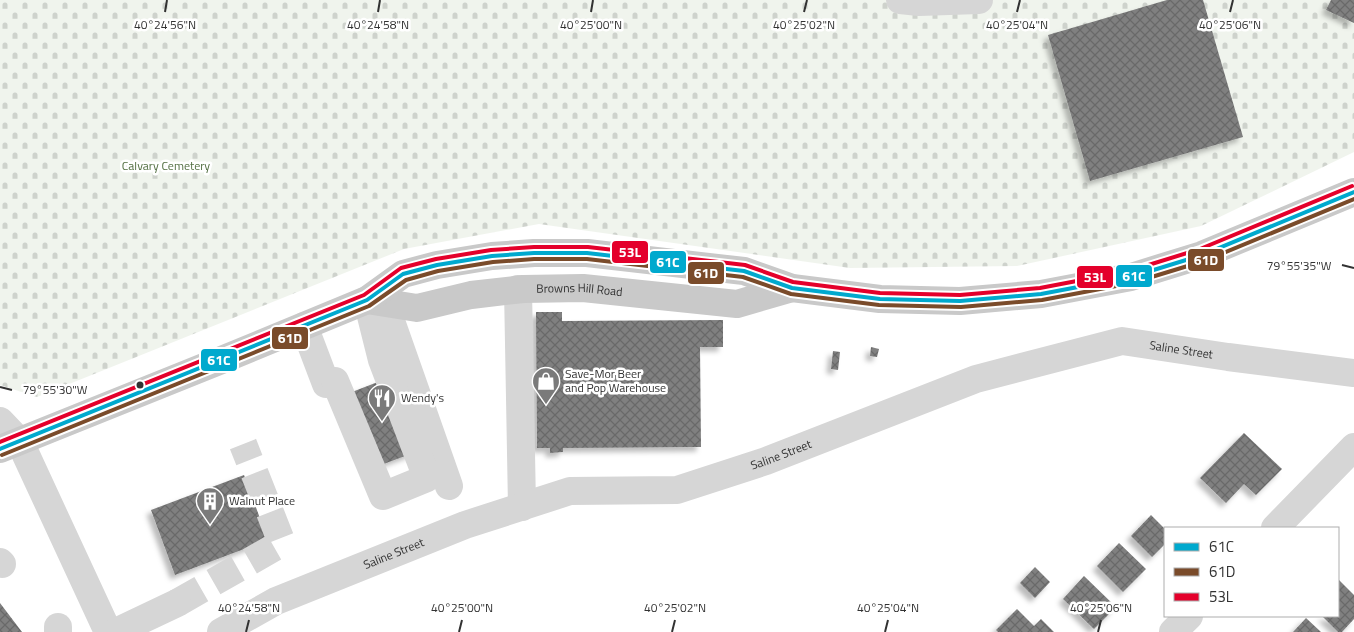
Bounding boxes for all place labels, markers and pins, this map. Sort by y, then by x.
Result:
place label: Save-Mor Beer and Pop Warehouse [565,364,666,397]
shop icon: Save-Mor Beer and Pop Warehouse [531,366,561,405]
unlabelled marker [135,380,145,390]
restaurant icon: Wendy's [367,383,397,422]
place label: Wendy's [401,388,444,407]
building icon: Walnut Place [195,486,225,525]
place label: Walnut Place [229,491,295,510]

